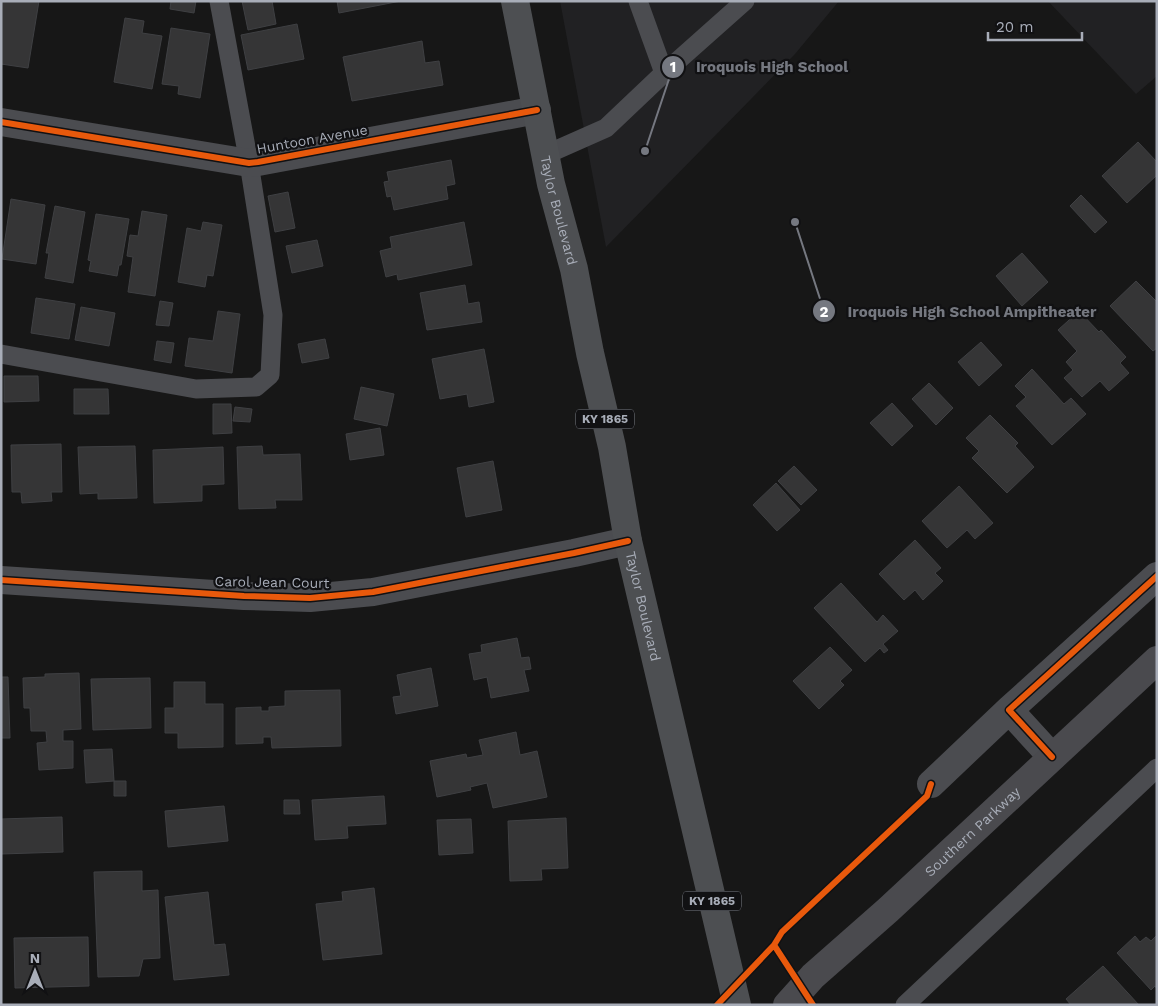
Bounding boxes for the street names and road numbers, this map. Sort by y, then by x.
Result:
street label: Huntoon Avenue [255,121,369,157]
street label: Taylor Boulevard [538,154,581,267]
road number: KY 1865 [576,409,634,428]
street label: Taylor Boulevard [623,550,664,663]
street label: Carol Jean Court [215,573,330,591]
street label: Southern Parkway [921,783,1024,880]
road number: KY 1865 [683,891,741,910]

